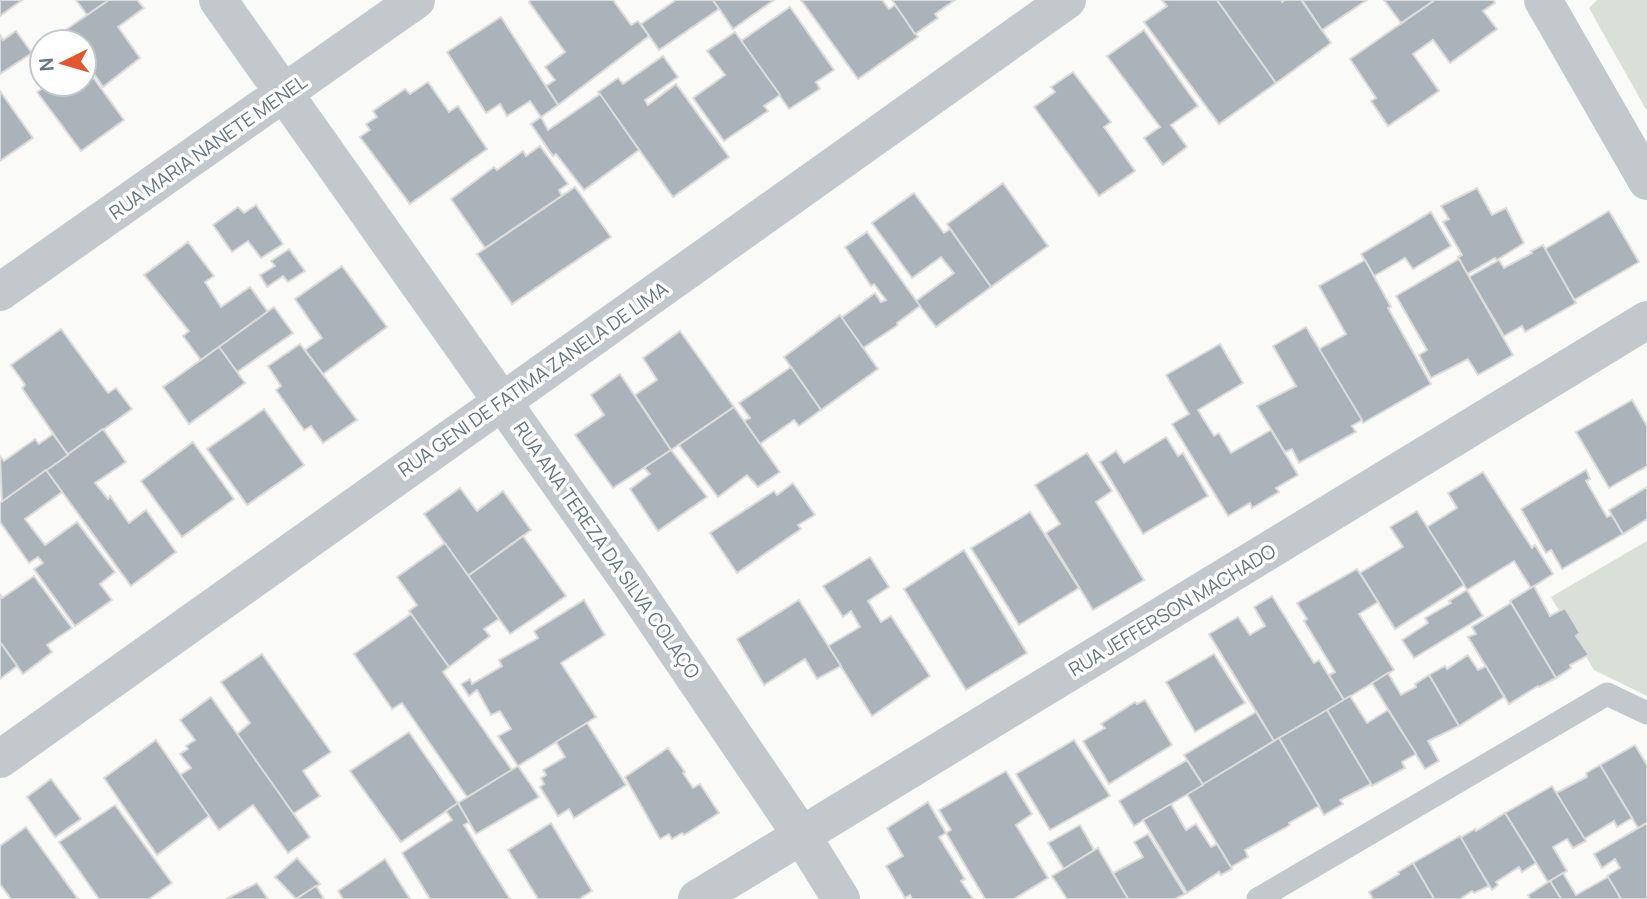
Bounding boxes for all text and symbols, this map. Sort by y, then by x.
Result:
north arrow [28,28,98,98]
text: N [33,57,60,72]
street label: RUA MARIA NANETE MENEL [104,68,312,225]
street label: RUA GENI DE FATIMA ZANELA DE LIMA [393,275,673,483]
street label: RUA ANA TEREZA DA SILVA COLAÇO [508,416,706,684]
street label: RUA JEFFERSON MACHADO [1064,538,1281,682]

